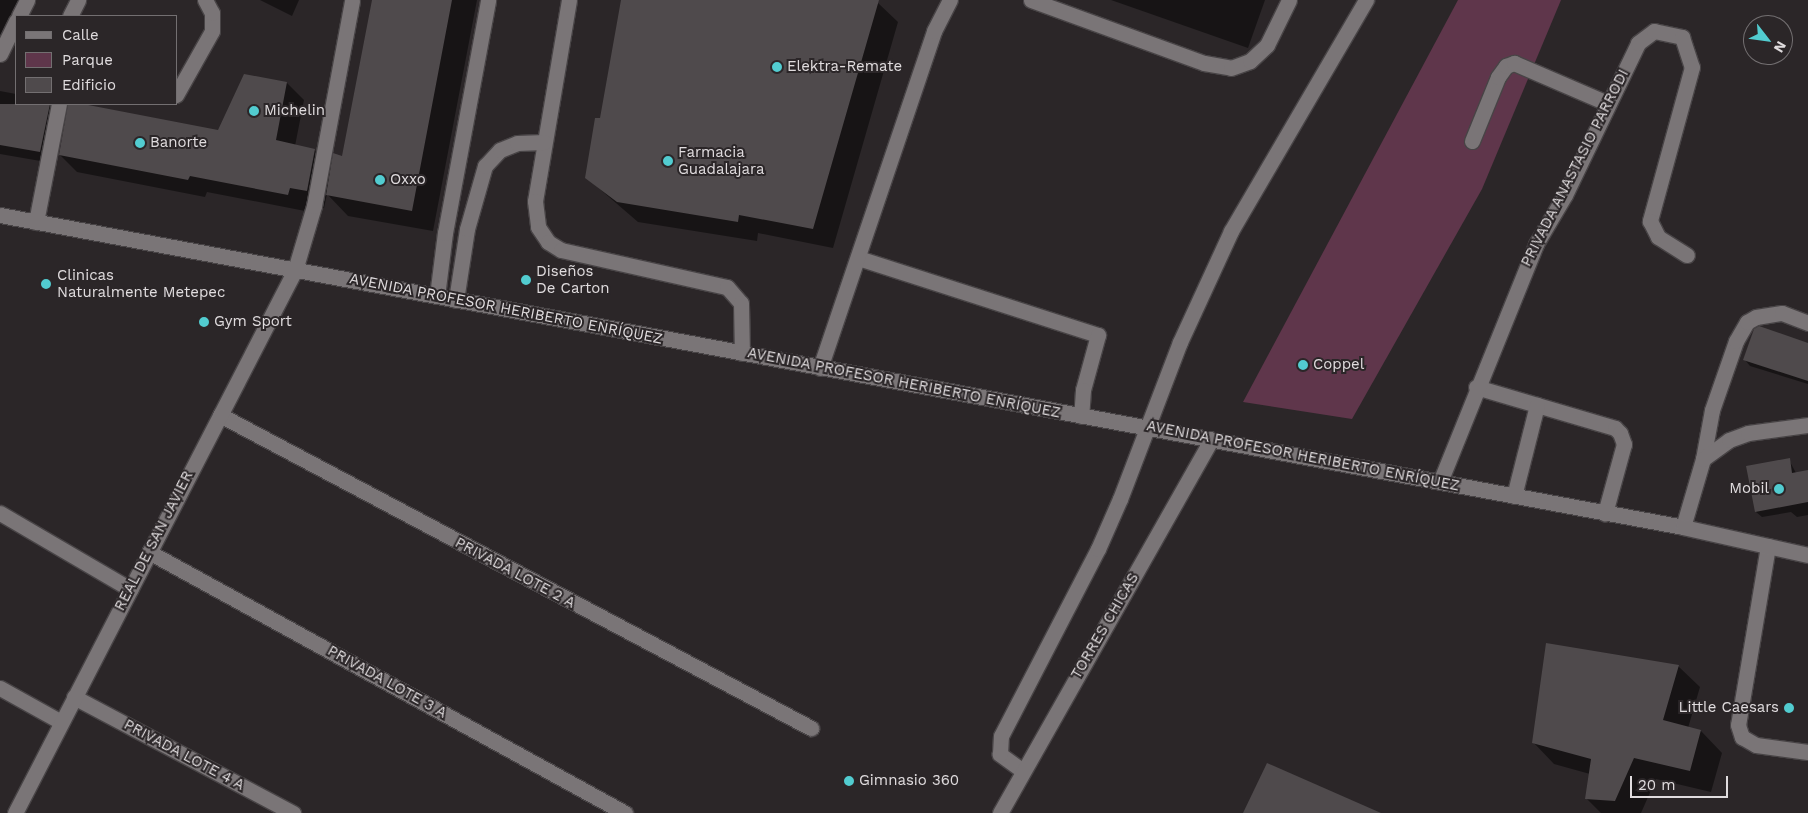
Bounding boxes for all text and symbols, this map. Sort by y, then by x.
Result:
legend [15,15,178,105]
north arrow [1743,15,1793,65]
text: Calle [62,26,99,44]
text: N [1771,39,1790,55]
text: Parque [62,51,113,69]
place label: Elektra-Remate [787,58,902,76]
marker: Elektra-Remate [771,61,783,73]
street label: PRIVADA ANASTASIO PARRODI [1517,66,1633,270]
text: Edificio [62,76,116,94]
place label: Michelin [264,102,325,120]
marker: Michelin [248,105,260,117]
place label: Banorte [150,134,207,152]
marker: Banorte [134,137,146,149]
place label: Farmacia Guadalajara [678,143,764,178]
marker: Farmacia Guadalajara [662,155,674,167]
place label: Oxxo [390,171,426,189]
marker: Oxxo [374,174,386,186]
place label: Diseños De Carton [536,262,610,297]
place label: Clinicas Naturalmente Metepec [57,266,225,301]
street label: AVENIDA PROFESOR HERIBERTO ENRÍQUEZ [348,270,664,348]
marker: Diseños De Carton [520,274,532,286]
marker: Clinicas Naturalmente Metepec [39,277,53,291]
place label: Gym Sport [214,313,292,331]
marker: Gym Sport [198,316,210,328]
street label: AVENIDA PROFESOR HERIBERTO ENRÍQUEZ [746,344,1062,422]
place label: Coppel [1313,356,1364,374]
marker: Coppel [1297,359,1309,371]
street label: AVENIDA PROFESOR HERIBERTO ENRÍQUEZ [1145,417,1461,495]
street label: REAL DE SAN JAVIER [111,468,197,614]
place label: Mobil [1729,480,1769,498]
marker: Mobil [1773,483,1785,495]
street label: PRIVADA LOTE 2 A [451,533,579,613]
street label: TORRES CHICAS [1067,570,1143,682]
street label: PRIVADA LOTE 3 A [324,641,450,723]
place label: Little Caesars [1679,699,1779,717]
marker: Little Caesars [1783,702,1795,714]
street label: PRIVADA LOTE 4 A [120,715,248,795]
scale bar [1633,766,1730,798]
place label: Gimnasio 360 [859,772,959,790]
marker: Gimnasio 360 [843,775,855,787]
text: 20 m [1638,776,1676,794]

